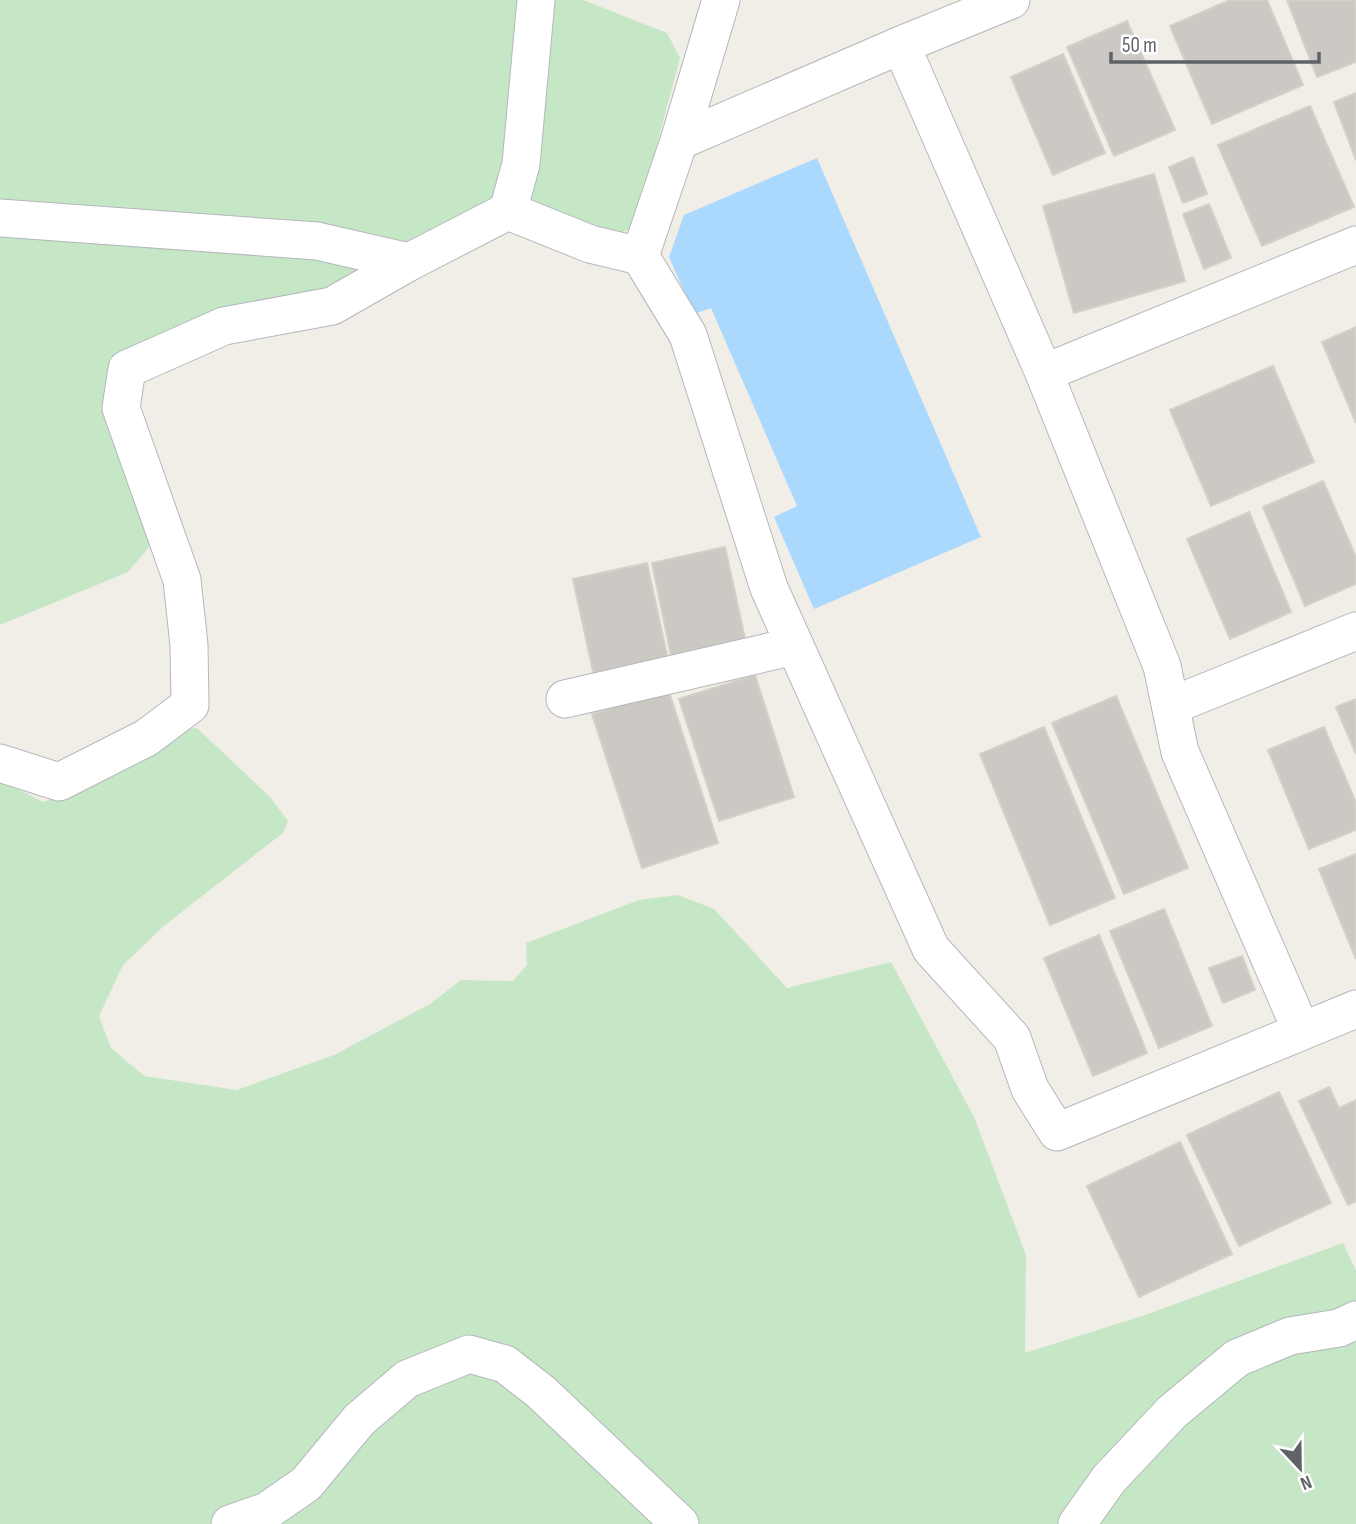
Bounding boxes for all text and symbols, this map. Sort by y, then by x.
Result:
scale bar [1111,21,1319,65]
text: 50 m [1122,33,1157,58]
north arrow [1265,1433,1335,1503]
text: N [1297,1470,1315,1495]

